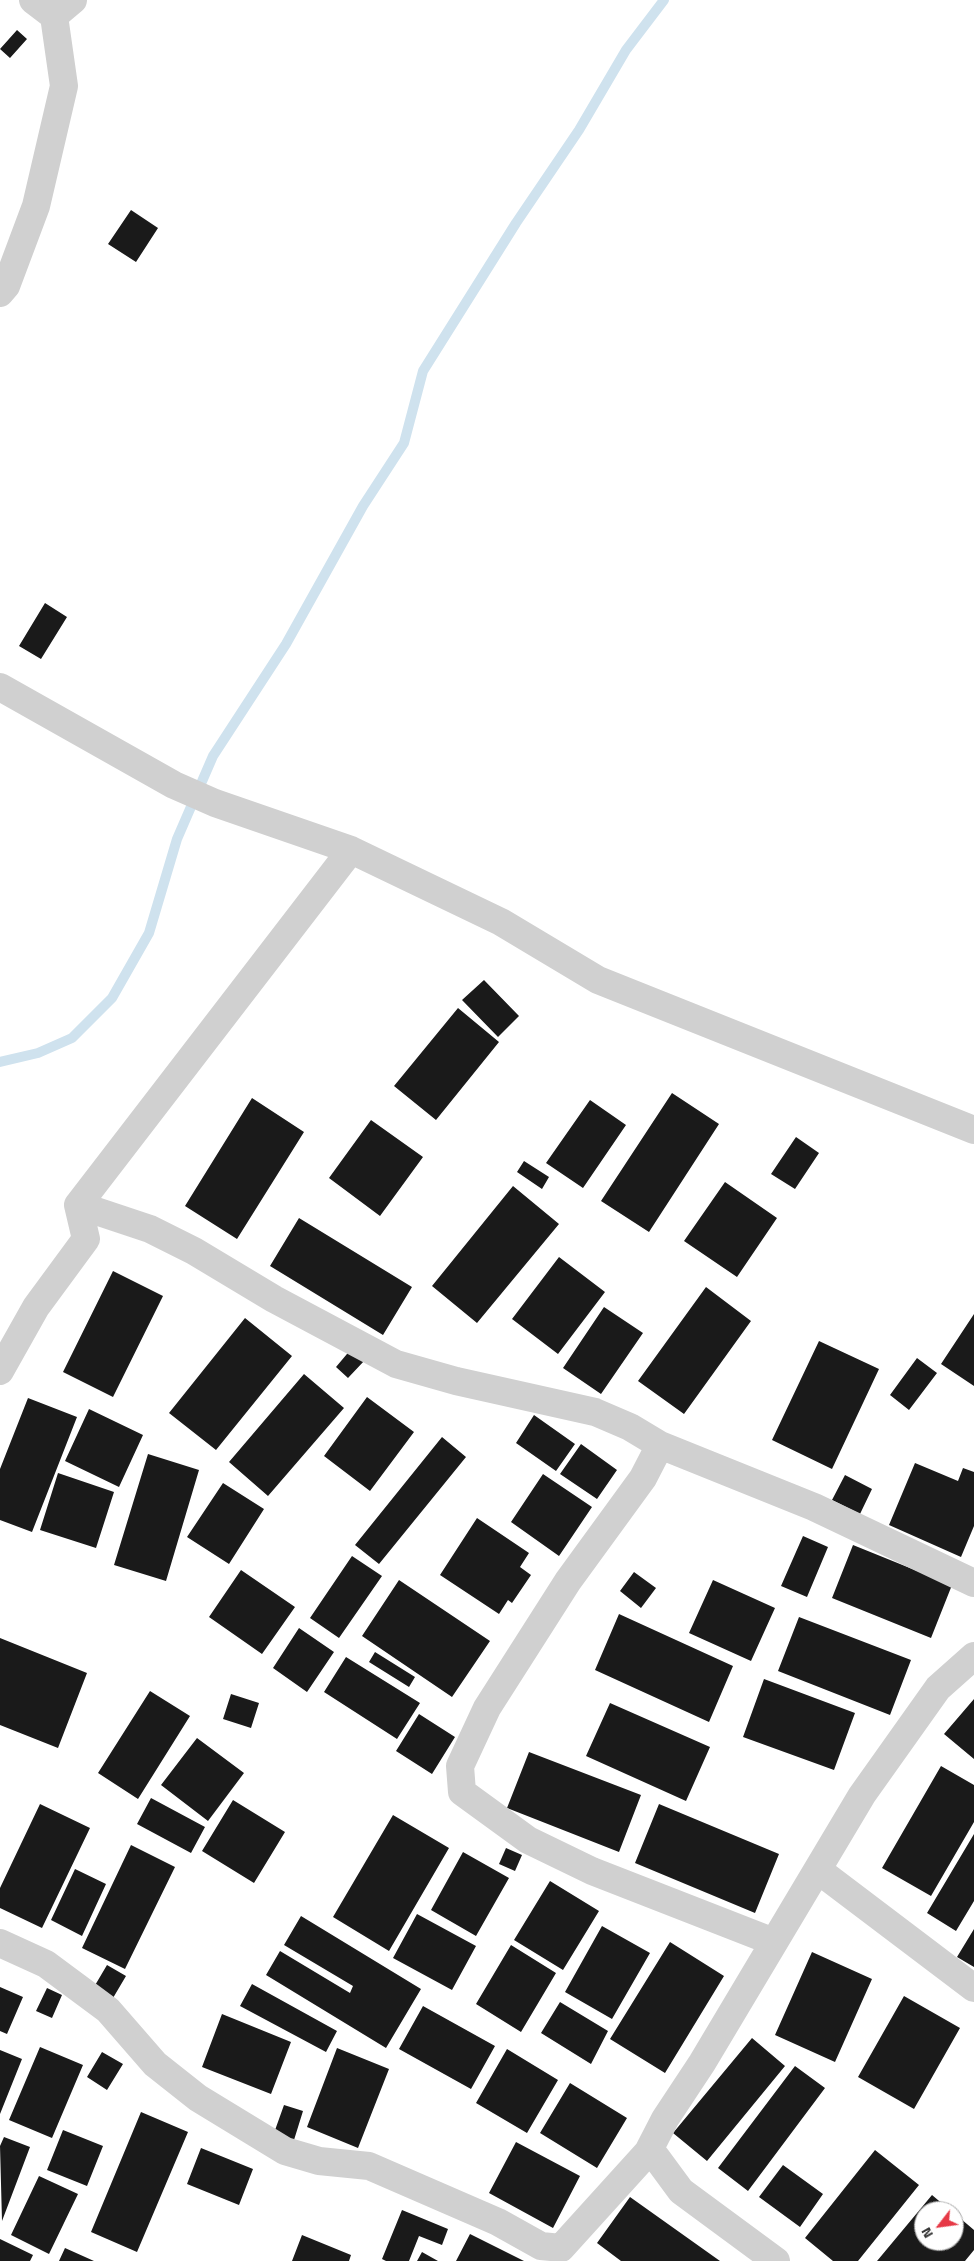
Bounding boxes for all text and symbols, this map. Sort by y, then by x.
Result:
north arrow [914,2201,964,2251]
text: N [915,2224,938,2243]

